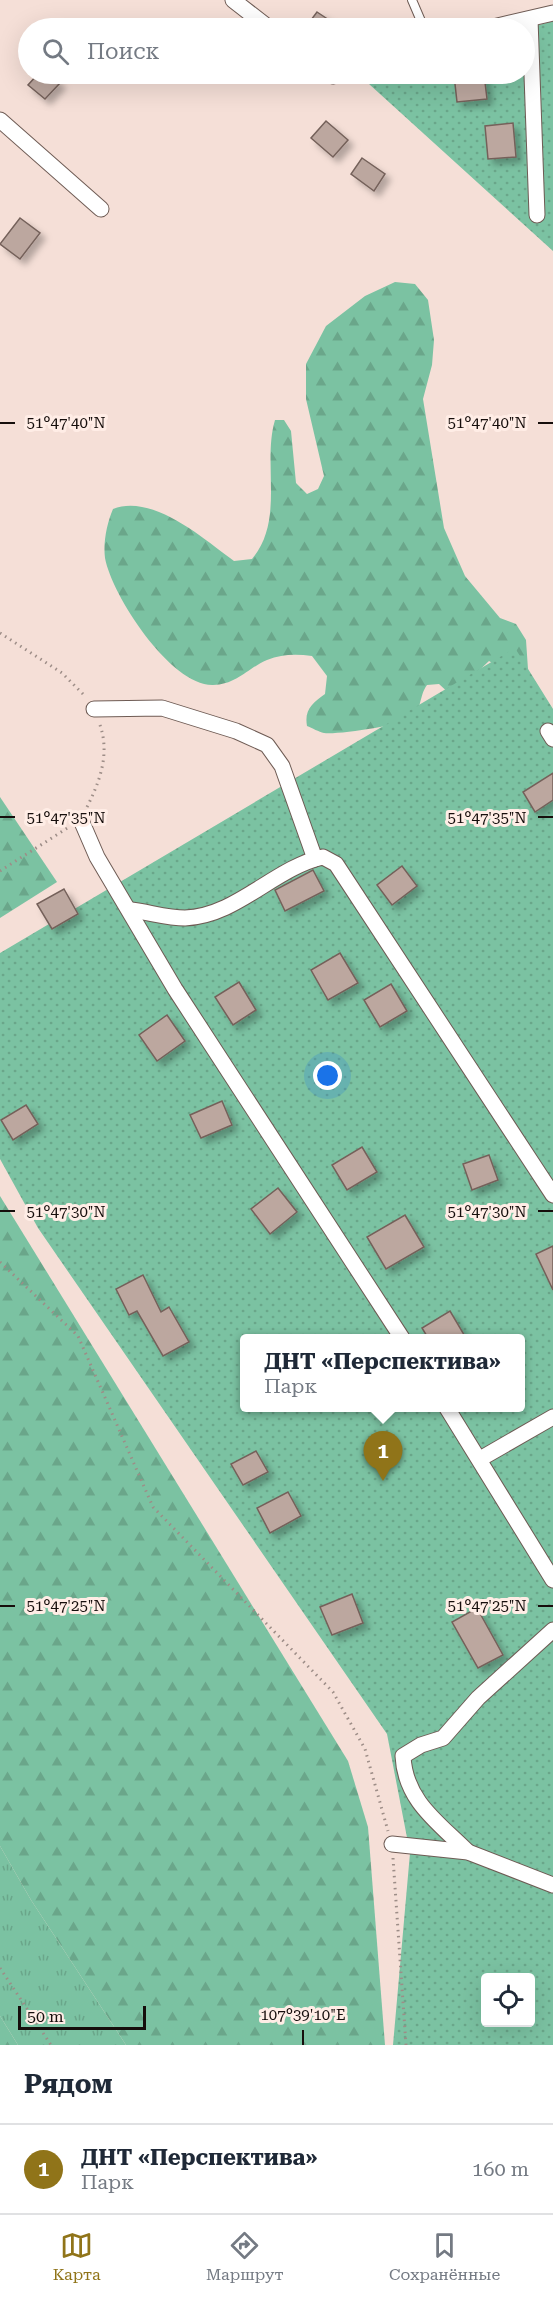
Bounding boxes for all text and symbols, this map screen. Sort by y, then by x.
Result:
search box [18,18,535,84]
icon: search [39,35,72,68]
text: Поиск [87,39,159,64]
text: 51°47'40"N [26,414,106,432]
text: 51°47'40"N [447,414,527,432]
text: 51°47'35"N [26,809,106,827]
text: 51°47'35"N [447,809,527,827]
your location [313,1061,342,1090]
text: 51°47'30"N [26,1203,106,1221]
text: 51°47'30"N [447,1203,527,1221]
popup [240,1334,525,1412]
text: ДНТ «Перспектива» [264,1349,501,1374]
text: Парк [264,1374,317,1398]
pin: 1 [364,1432,403,1481]
text: 51°47'25"N [26,1597,106,1615]
text: 51°47'25"N [447,1597,527,1615]
map controls [481,1973,535,2027]
button: locate [481,1973,535,2027]
scale bar [18,2003,146,2030]
text: 107°39'10"E [260,2006,346,2024]
text: 50 m [27,2007,64,2026]
text: Рядом [24,2069,113,2099]
text: ДНТ «Перспектива» [81,2145,317,2170]
text: 1 [38,2157,49,2181]
text: 160 m [472,2157,529,2181]
text: Парк [81,2170,134,2194]
tab: Карта [53,2229,101,2284]
tab: Маршрут [206,2229,283,2284]
tab: Сохранённые [389,2229,500,2284]

